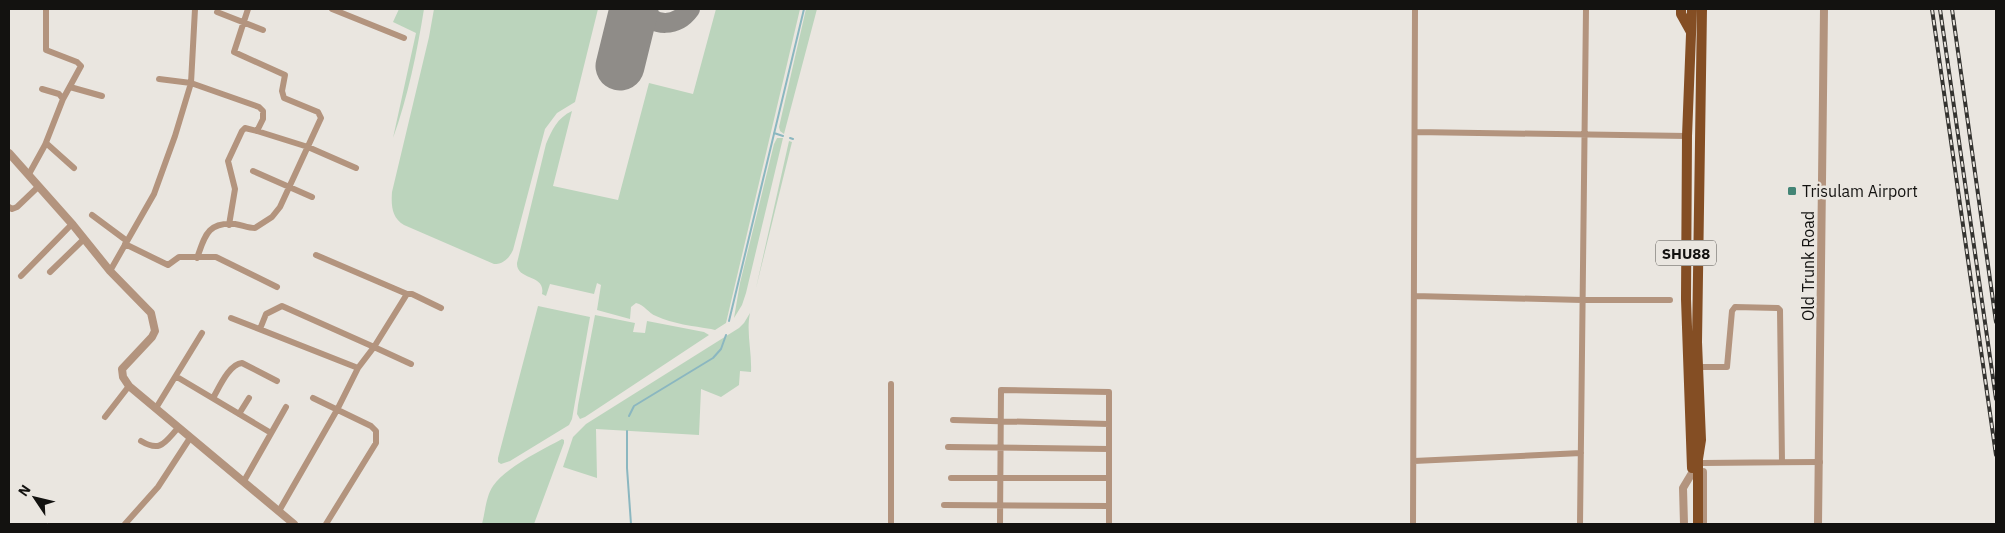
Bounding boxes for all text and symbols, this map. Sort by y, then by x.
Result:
place label: Trisulam Airport [1802,181,1918,201]
marker: Trisulam Airport [1786,185,1798,197]
street label: Old Trunk Road [1798,211,1818,321]
road number: SHU88 [1656,240,1716,266]
north arrow [10,473,60,523]
text: N [14,481,35,500]

